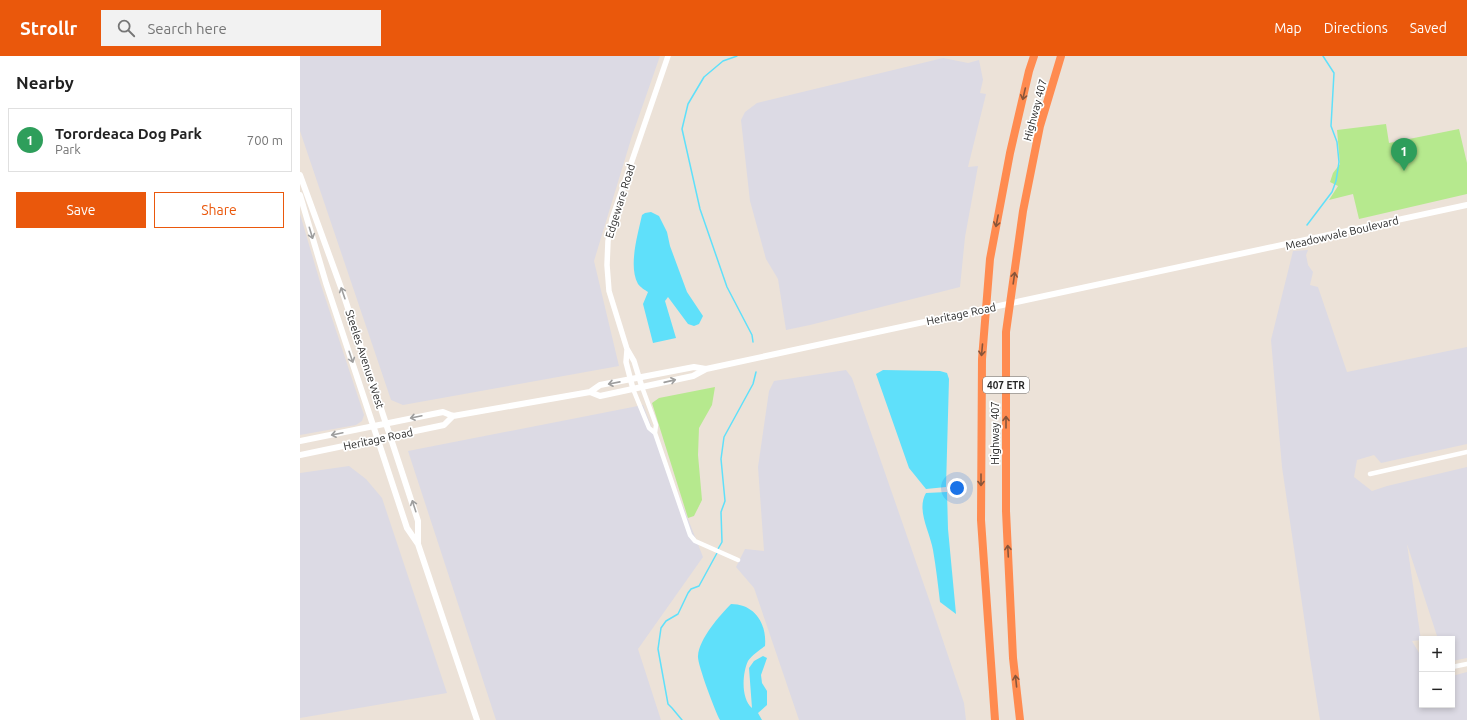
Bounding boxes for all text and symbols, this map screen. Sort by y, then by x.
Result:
search box [101,10,381,46]
text: Strollr [20,17,77,39]
icon: search [115,17,137,39]
text: Search here [147,20,227,37]
text: Map [1274,20,1302,36]
text: Directions [1324,20,1388,36]
text: Saved [1410,20,1447,36]
text: Nearby [16,73,74,92]
street label: Highway 407 [1021,78,1049,142]
one-way arrow [1019,87,1027,100]
text: Torordeaca Dog Park [55,125,202,142]
text: 1 [26,133,34,147]
text: 700 m [247,133,283,147]
pin: 1 [1391,138,1417,171]
text: Park [55,142,81,156]
street label: Edgeware Road [603,162,637,240]
button: Save [16,192,146,228]
button: Share [154,192,284,228]
one-way arrow [993,214,1001,227]
street label: Meadowvale Boulevard [1284,214,1400,252]
one-way arrow [308,226,315,239]
one-way arrow [1010,272,1018,285]
one-way arrow [339,286,346,299]
street label: Heritage Road [925,301,997,327]
street label: Steeles Avenue West [343,308,387,411]
one-way arrow [979,343,986,356]
one-way arrow [348,350,355,363]
one-way arrow [663,376,676,384]
road number: 407 ETR [983,377,1029,393]
one-way arrow [607,379,620,387]
street label: Highway 407 [989,401,1001,465]
one-way arrow [409,414,422,422]
one-way arrow [1002,416,1010,429]
street label: Heritage Road [342,426,414,452]
one-way arrow [331,430,344,438]
one-way arrow [977,473,985,486]
your location [947,478,967,498]
one-way arrow [409,501,417,513]
one-way arrow [1004,545,1012,558]
map controls [1419,636,1455,708]
button: + [1419,636,1455,672]
button: − [1419,672,1455,708]
one-way arrow [1012,675,1019,688]

